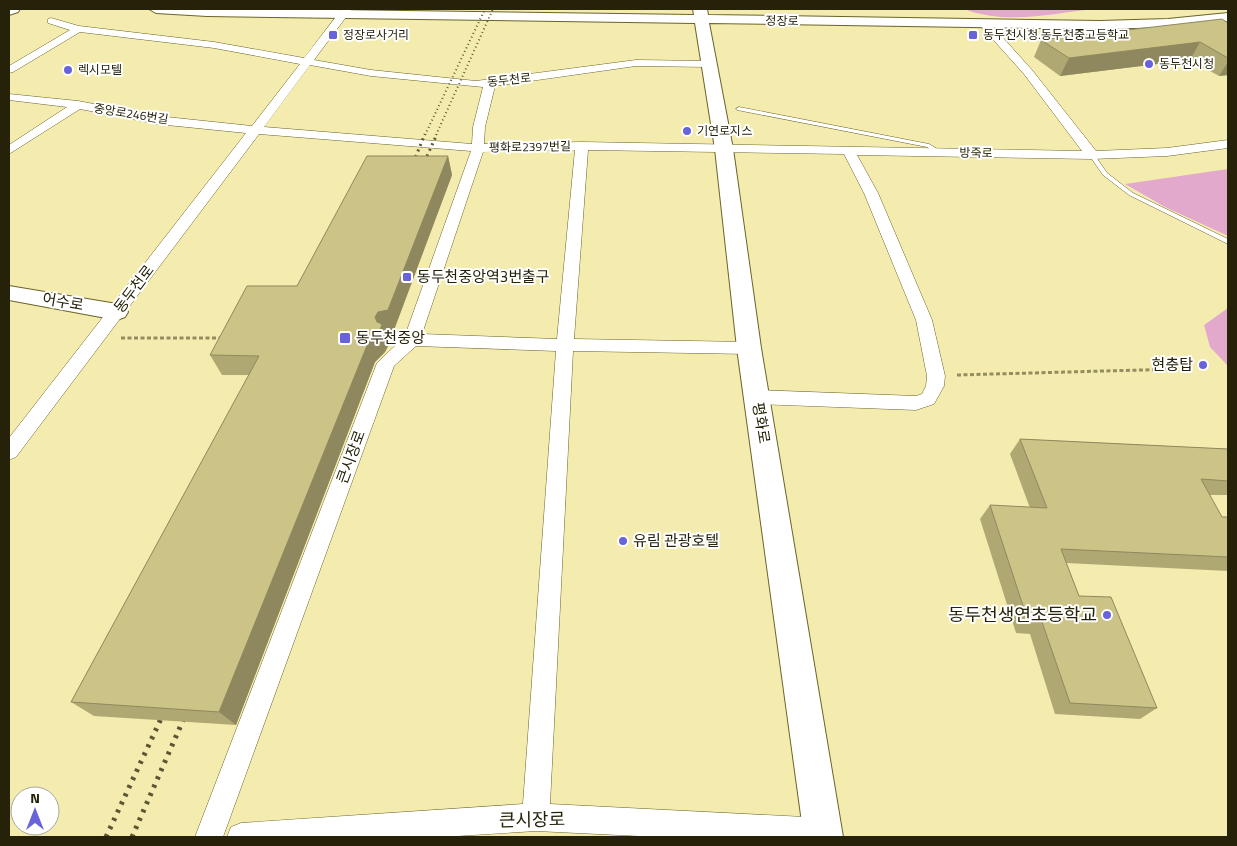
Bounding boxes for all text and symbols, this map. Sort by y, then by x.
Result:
street label: 정장로 [765,11,799,30]
place label: 정장로사거리 [343,25,409,44]
place label: 동두천시청.동두천중고등학교 [983,25,1129,44]
marker: 정장로사거리 [327,29,339,41]
marker: 동두천시청.동두천중고등학교 [967,29,979,41]
place label: 동두천시청 [1159,54,1214,73]
marker: 동두천시청 [1143,58,1155,70]
place label: 렉시모텔 [78,60,122,79]
marker: 렉시모텔 [62,64,74,76]
street label: 동두천로 [486,68,532,91]
street label: 중앙로246번길 [92,98,170,129]
place label: 기연로지스 [697,121,752,140]
marker: 기연로지스 [681,125,693,137]
street label: 평화로2397번길 [489,136,571,157]
street label: 방죽로 [959,143,993,162]
street label: 동두천로 [108,260,159,318]
place label: 동두천중앙역3번출구 [417,265,550,288]
marker: 동두천중앙역3번출구 [401,271,413,283]
street label: 어수로 [41,287,85,316]
place label: 동두천중앙 [356,326,425,349]
marker: 동두천중앙 [338,331,352,345]
place label: 현충탑 [1152,353,1193,376]
marker: 현충탑 [1197,359,1209,371]
street label: 평화로 [747,401,776,445]
street label: 큰시장로 [330,427,371,487]
place label: 유림 관광호텔 [633,529,719,552]
marker: 유림 관광호텔 [617,535,629,547]
place label: 동두천생연초등학교 [948,601,1097,628]
marker: 동두천생연초등학교 [1101,609,1113,621]
north arrow [10,786,60,836]
text: N [30,787,40,808]
street label: 큰시장로 [499,805,565,834]

